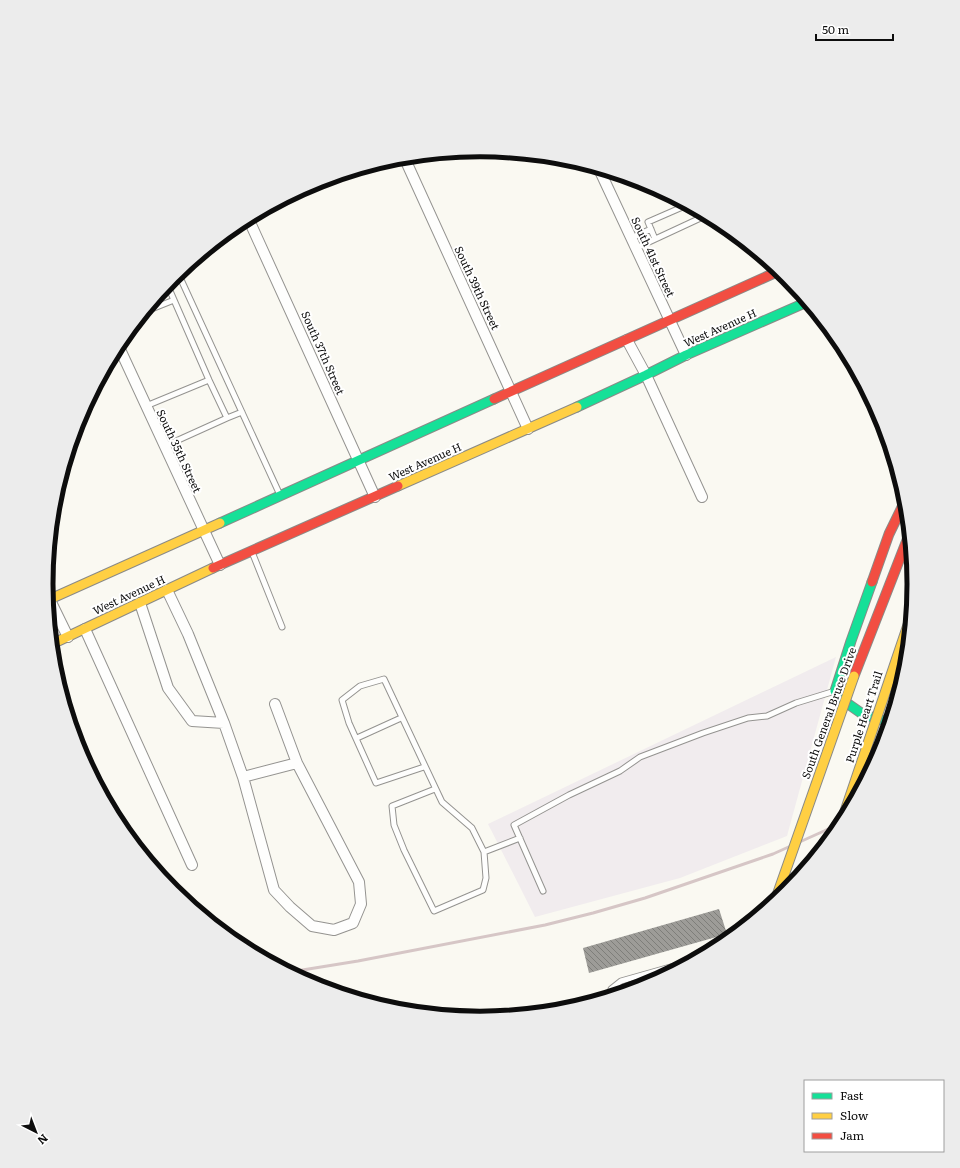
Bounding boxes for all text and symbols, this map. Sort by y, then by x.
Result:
scale bar [816,16,893,42]
text: 50 m [822,20,849,38]
street label: South 41st Street [628,214,680,300]
street label: South 39th Street [451,243,505,333]
street label: West Avenue H [681,304,759,350]
street label: South 37th Street [298,308,350,398]
street label: South 35th Street [154,406,207,495]
street label: West Avenue H [386,438,464,484]
street label: West Avenue H [90,570,167,618]
street label: South General Bruce Drive [797,644,859,781]
street label: Purple Heart Trail [841,668,886,765]
legend [804,1080,944,1152]
text: Fast [840,1086,864,1104]
text: Slow [840,1106,869,1124]
north arrow [16,1112,56,1152]
text: Jam [840,1126,865,1144]
text: N [35,1131,52,1149]

